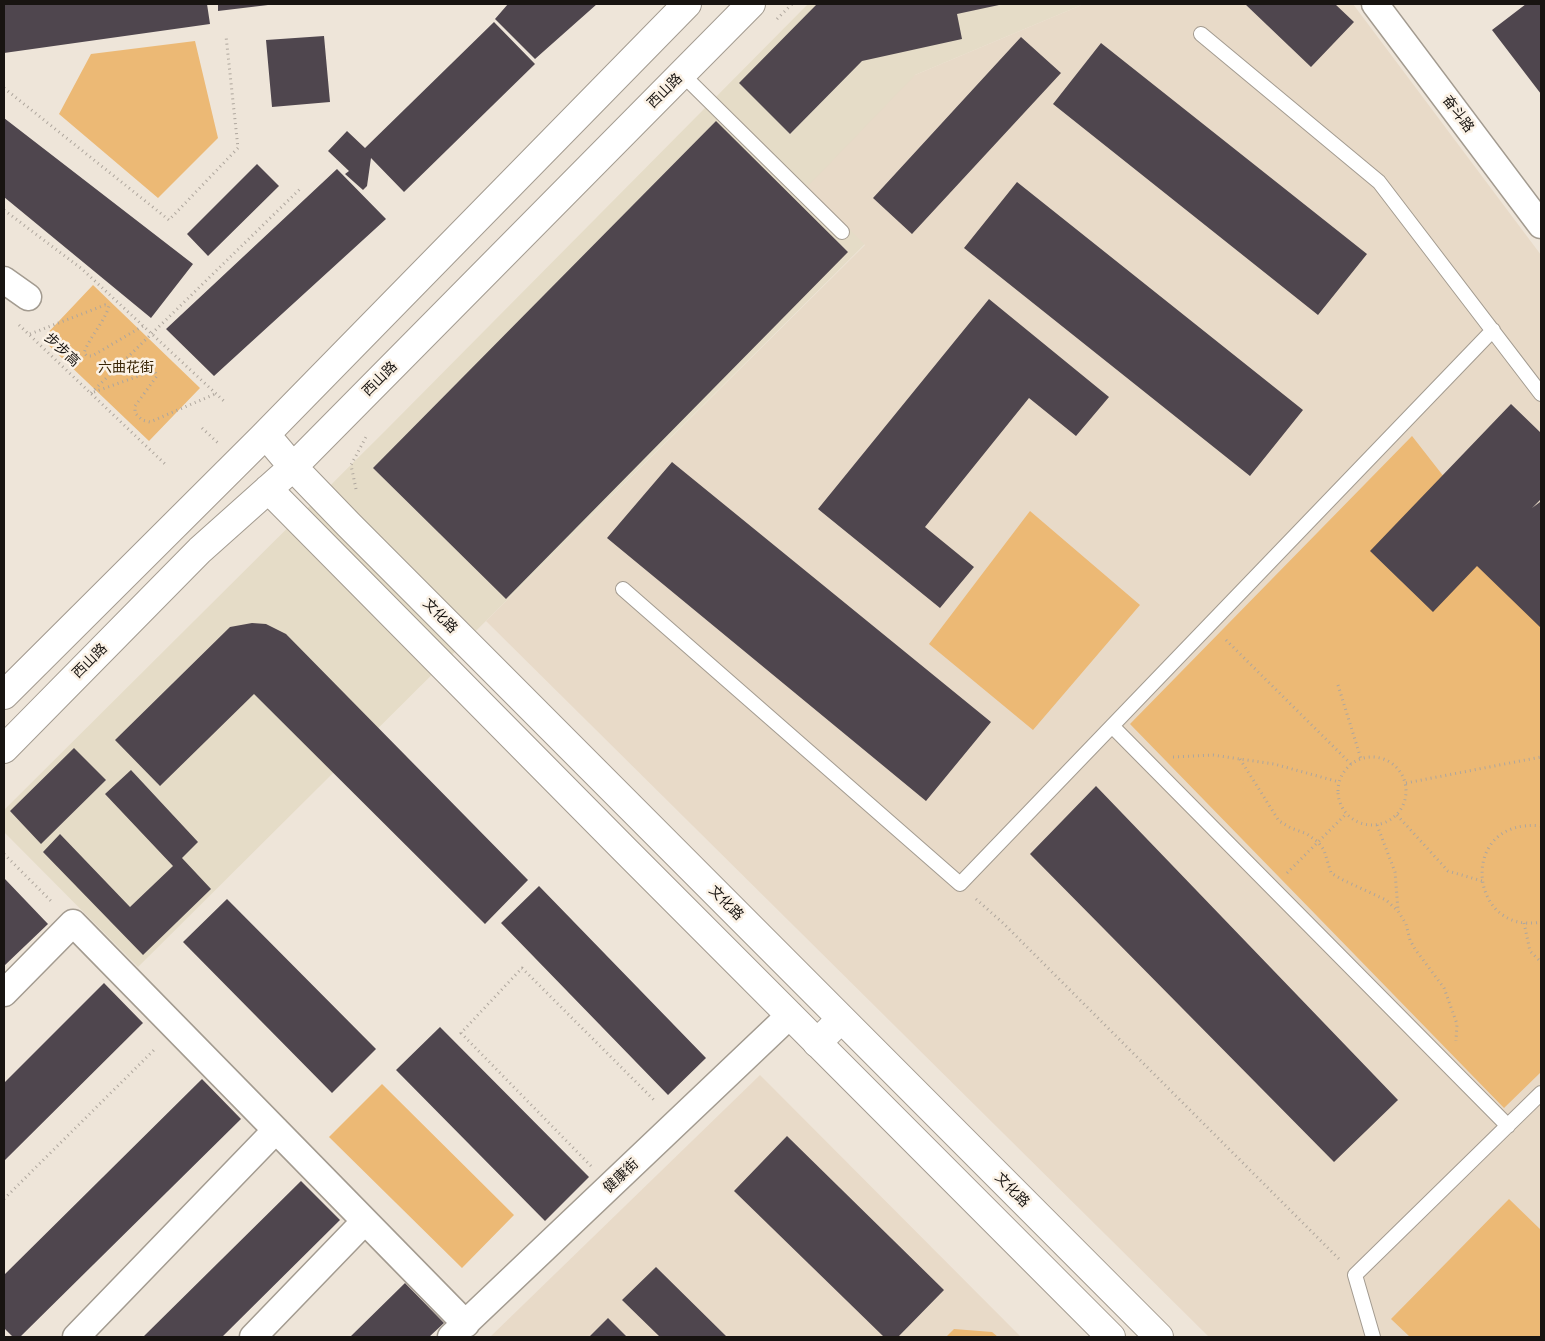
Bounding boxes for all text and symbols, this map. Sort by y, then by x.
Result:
street label: 西山路 [644,70,686,112]
street label: 奋斗路 [1439,92,1477,136]
street label: 步步高 [41,330,83,370]
street label: 西山路 [359,358,401,400]
park label: 六曲花街 [98,360,154,376]
street label: 文化路 [419,595,461,637]
street label: 西山路 [69,640,111,682]
street label: 文化路 [705,882,747,924]
street label: 健康街 [600,1156,642,1196]
street label: 文化路 [991,1169,1033,1211]

